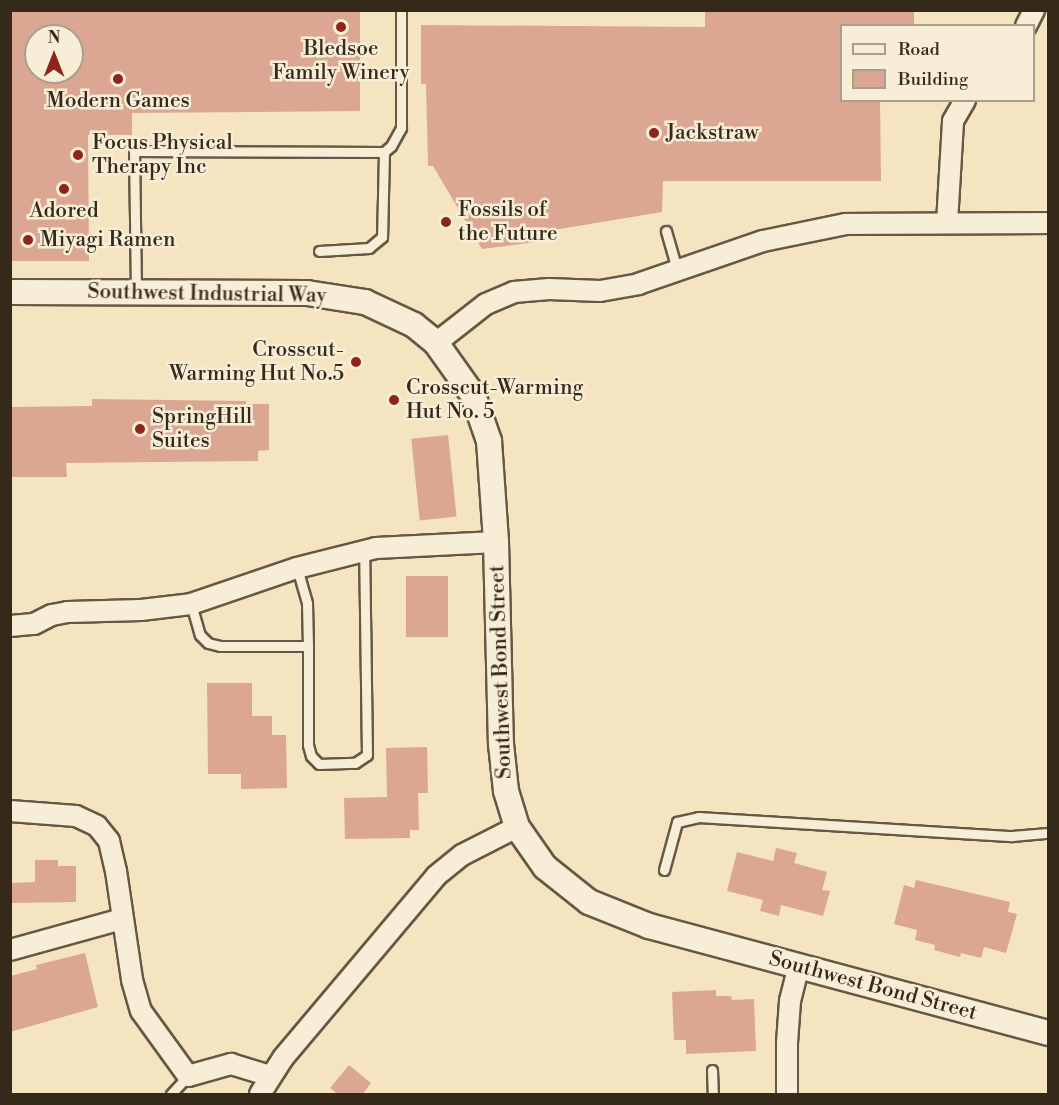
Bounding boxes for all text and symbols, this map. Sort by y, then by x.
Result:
marker: Bledsoe Family Winery [334,20,348,34]
north arrow [24,24,84,84]
legend [840,24,1035,102]
text: N [48,28,60,48]
place label: Bledsoe Family Winery [272,36,410,86]
text: Road [898,38,940,61]
text: Building [898,68,968,91]
marker: Modern Games [111,72,125,86]
place label: Modern Games [46,88,190,114]
place label: Jackstraw [666,120,759,146]
marker: Jackstraw [647,126,661,140]
place label: Focus Physical Therapy Inc [92,130,233,180]
marker: Focus Physical Therapy Inc [69,146,87,164]
marker: Adored [57,182,71,196]
place label: Fossils of the Future [458,197,558,247]
place label: Adored [29,198,99,224]
marker: Fossils of the Future [439,215,453,229]
place label: Miyagi Ramen [40,227,176,253]
marker: Miyagi Ramen [21,233,35,247]
street label: Southwest Industrial Way [87,279,327,309]
place label: Crosscut- Warming Hut No.5 [169,337,344,387]
marker: Crosscut- Warming Hut No.5 [349,355,363,369]
place label: Crosscut-Warming Hut No. 5 [406,375,583,425]
marker: Crosscut-Warming Hut No. 5 [387,393,401,407]
place label: SpringHill Suites [152,404,252,454]
marker: SpringHill Suites [133,422,147,436]
street label: Southwest Bond Street [485,564,517,780]
street label: Southwest Bond Street [766,946,980,1026]

